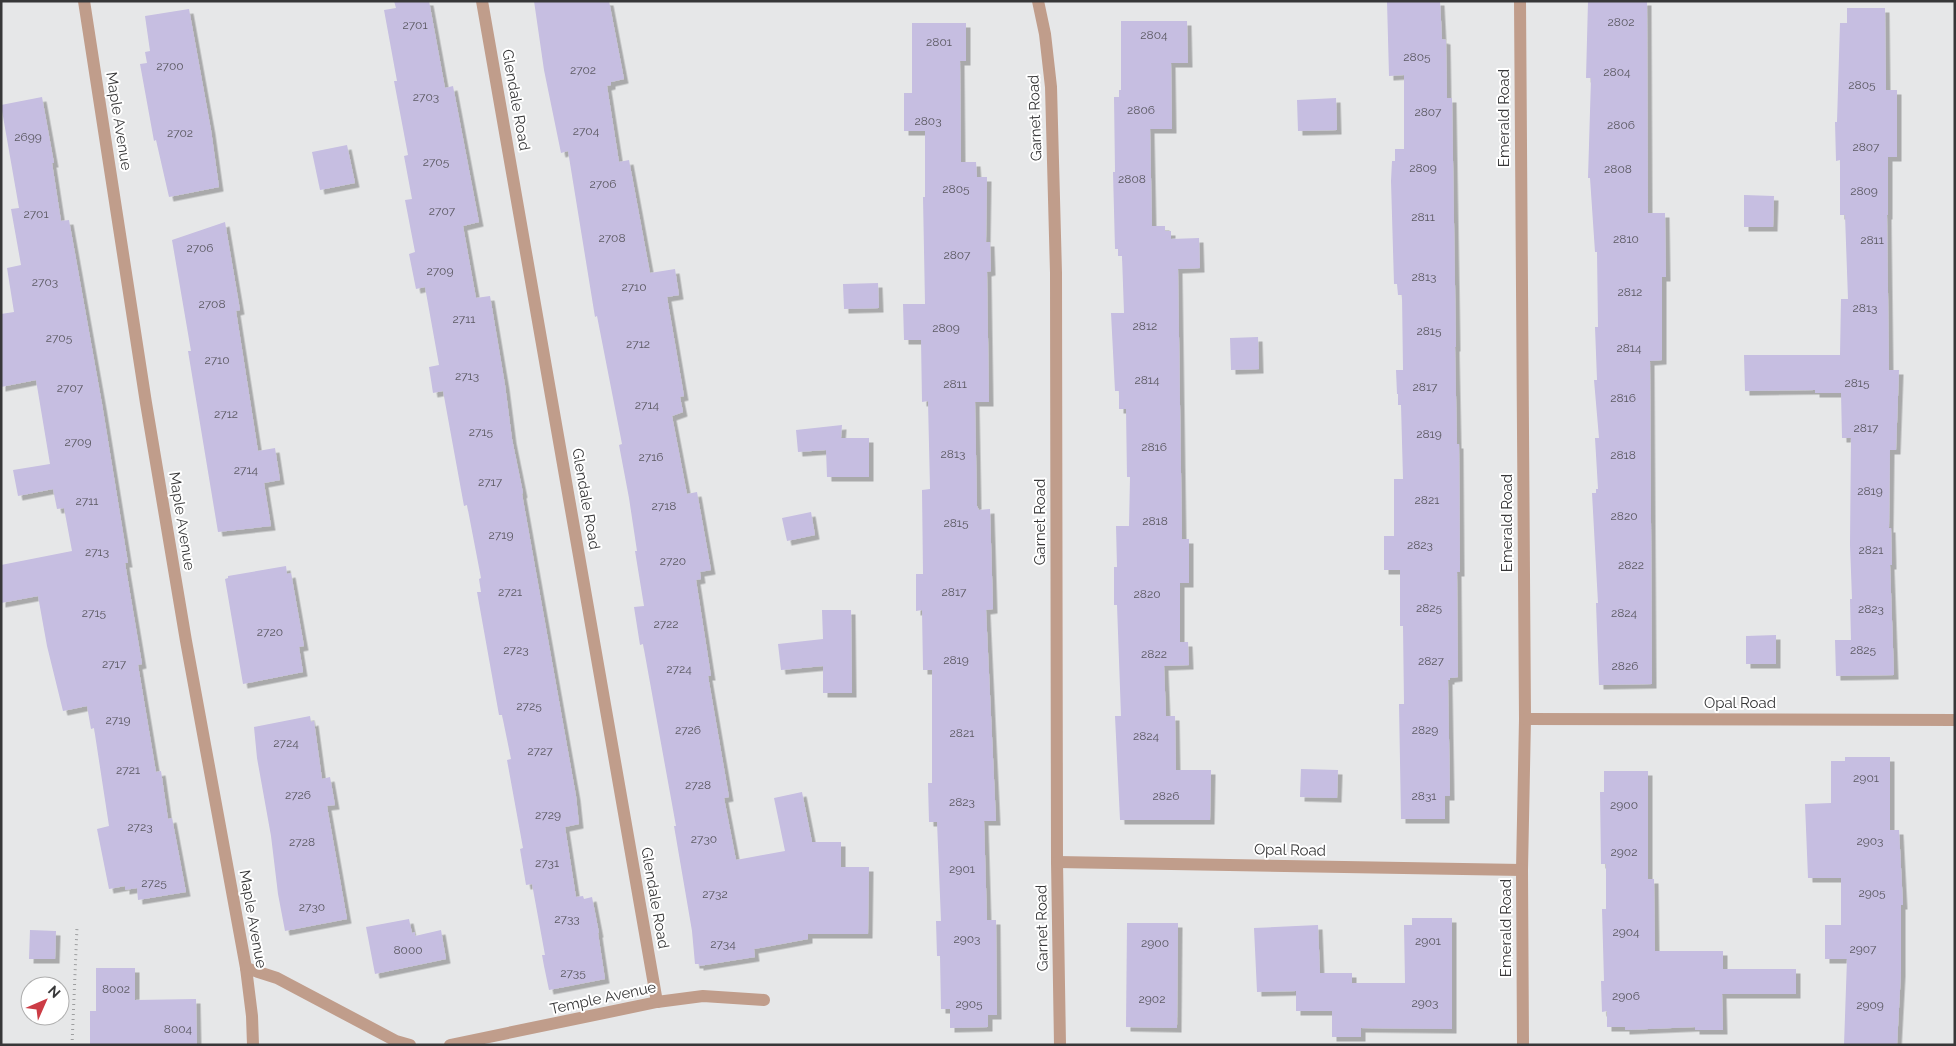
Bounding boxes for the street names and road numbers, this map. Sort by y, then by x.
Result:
street label: Glendale Road [498,48,534,152]
street label: Emerald Road [1495,69,1513,167]
street label: Maple Avenue [102,71,136,172]
street label: Garnet Road [1024,74,1046,162]
street label: Glendale Road [568,447,604,551]
street label: Maple Avenue [165,471,199,572]
street label: Emerald Road [1498,474,1516,572]
street label: Garnet Road [1031,479,1049,565]
street label: Opal Road [1704,694,1776,712]
street label: Opal Road [1254,840,1326,860]
street label: Glendale Road [637,846,673,950]
street label: Maple Avenue [236,868,271,970]
street label: Emerald Road [1497,879,1515,977]
street label: Garnet Road [1032,885,1052,971]
street label: Temple Avenue [548,978,658,1018]

